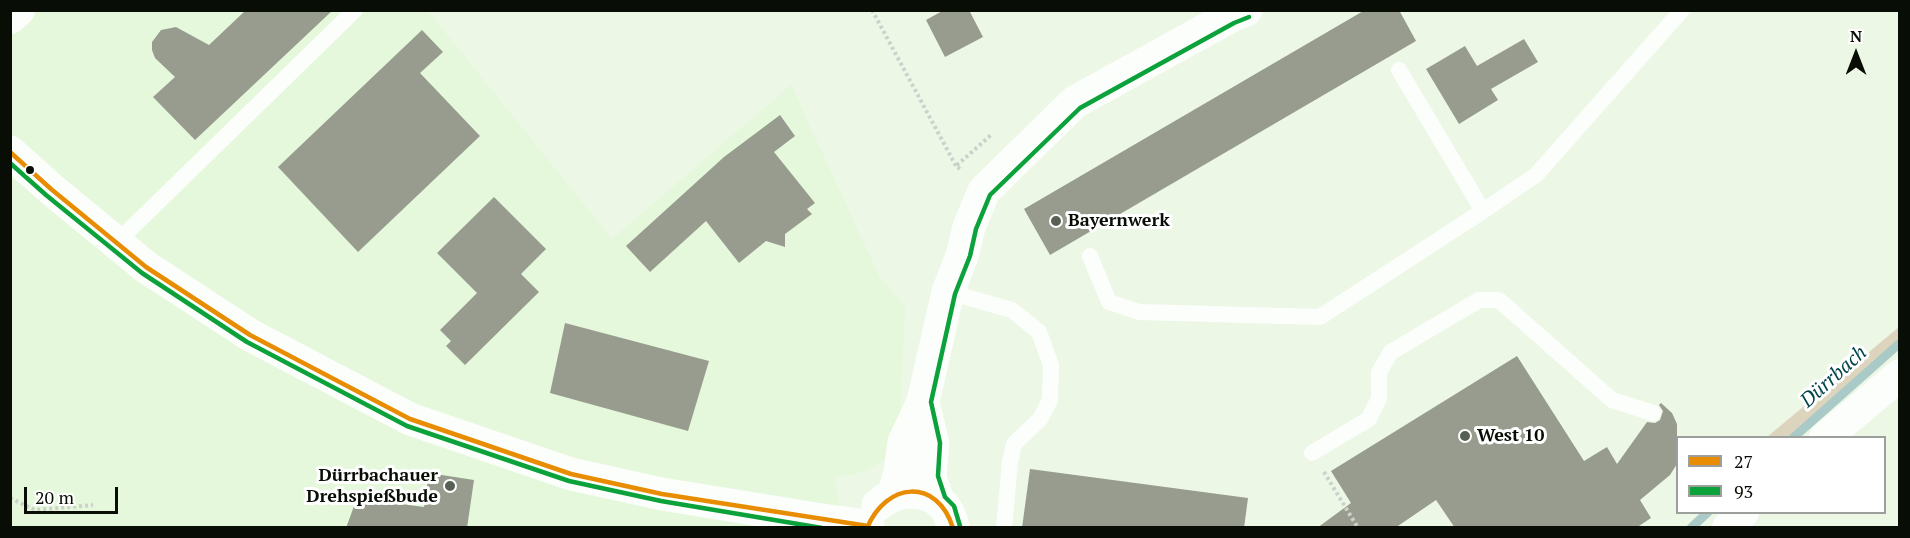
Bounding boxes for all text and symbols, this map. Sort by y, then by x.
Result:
north arrow [1826,24,1886,84]
text: N [1850,25,1862,47]
unlabelled marker [24,164,36,176]
place label: Bayernwerk [1068,210,1170,232]
marker: Bayernwerk [1049,214,1063,228]
water label: Dürrbach [1796,341,1872,413]
place label: West 10 [1477,425,1544,447]
marker: West 10 [1458,429,1472,443]
legend [1676,436,1886,514]
text: 27 [1734,449,1753,473]
place label: Dürrbachauer Drehspießbude [306,465,438,508]
scale bar [27,475,122,513]
marker: Dürrbachauer Drehspießbude [443,479,457,493]
text: 93 [1734,479,1753,503]
text: 20 m [35,485,74,509]

